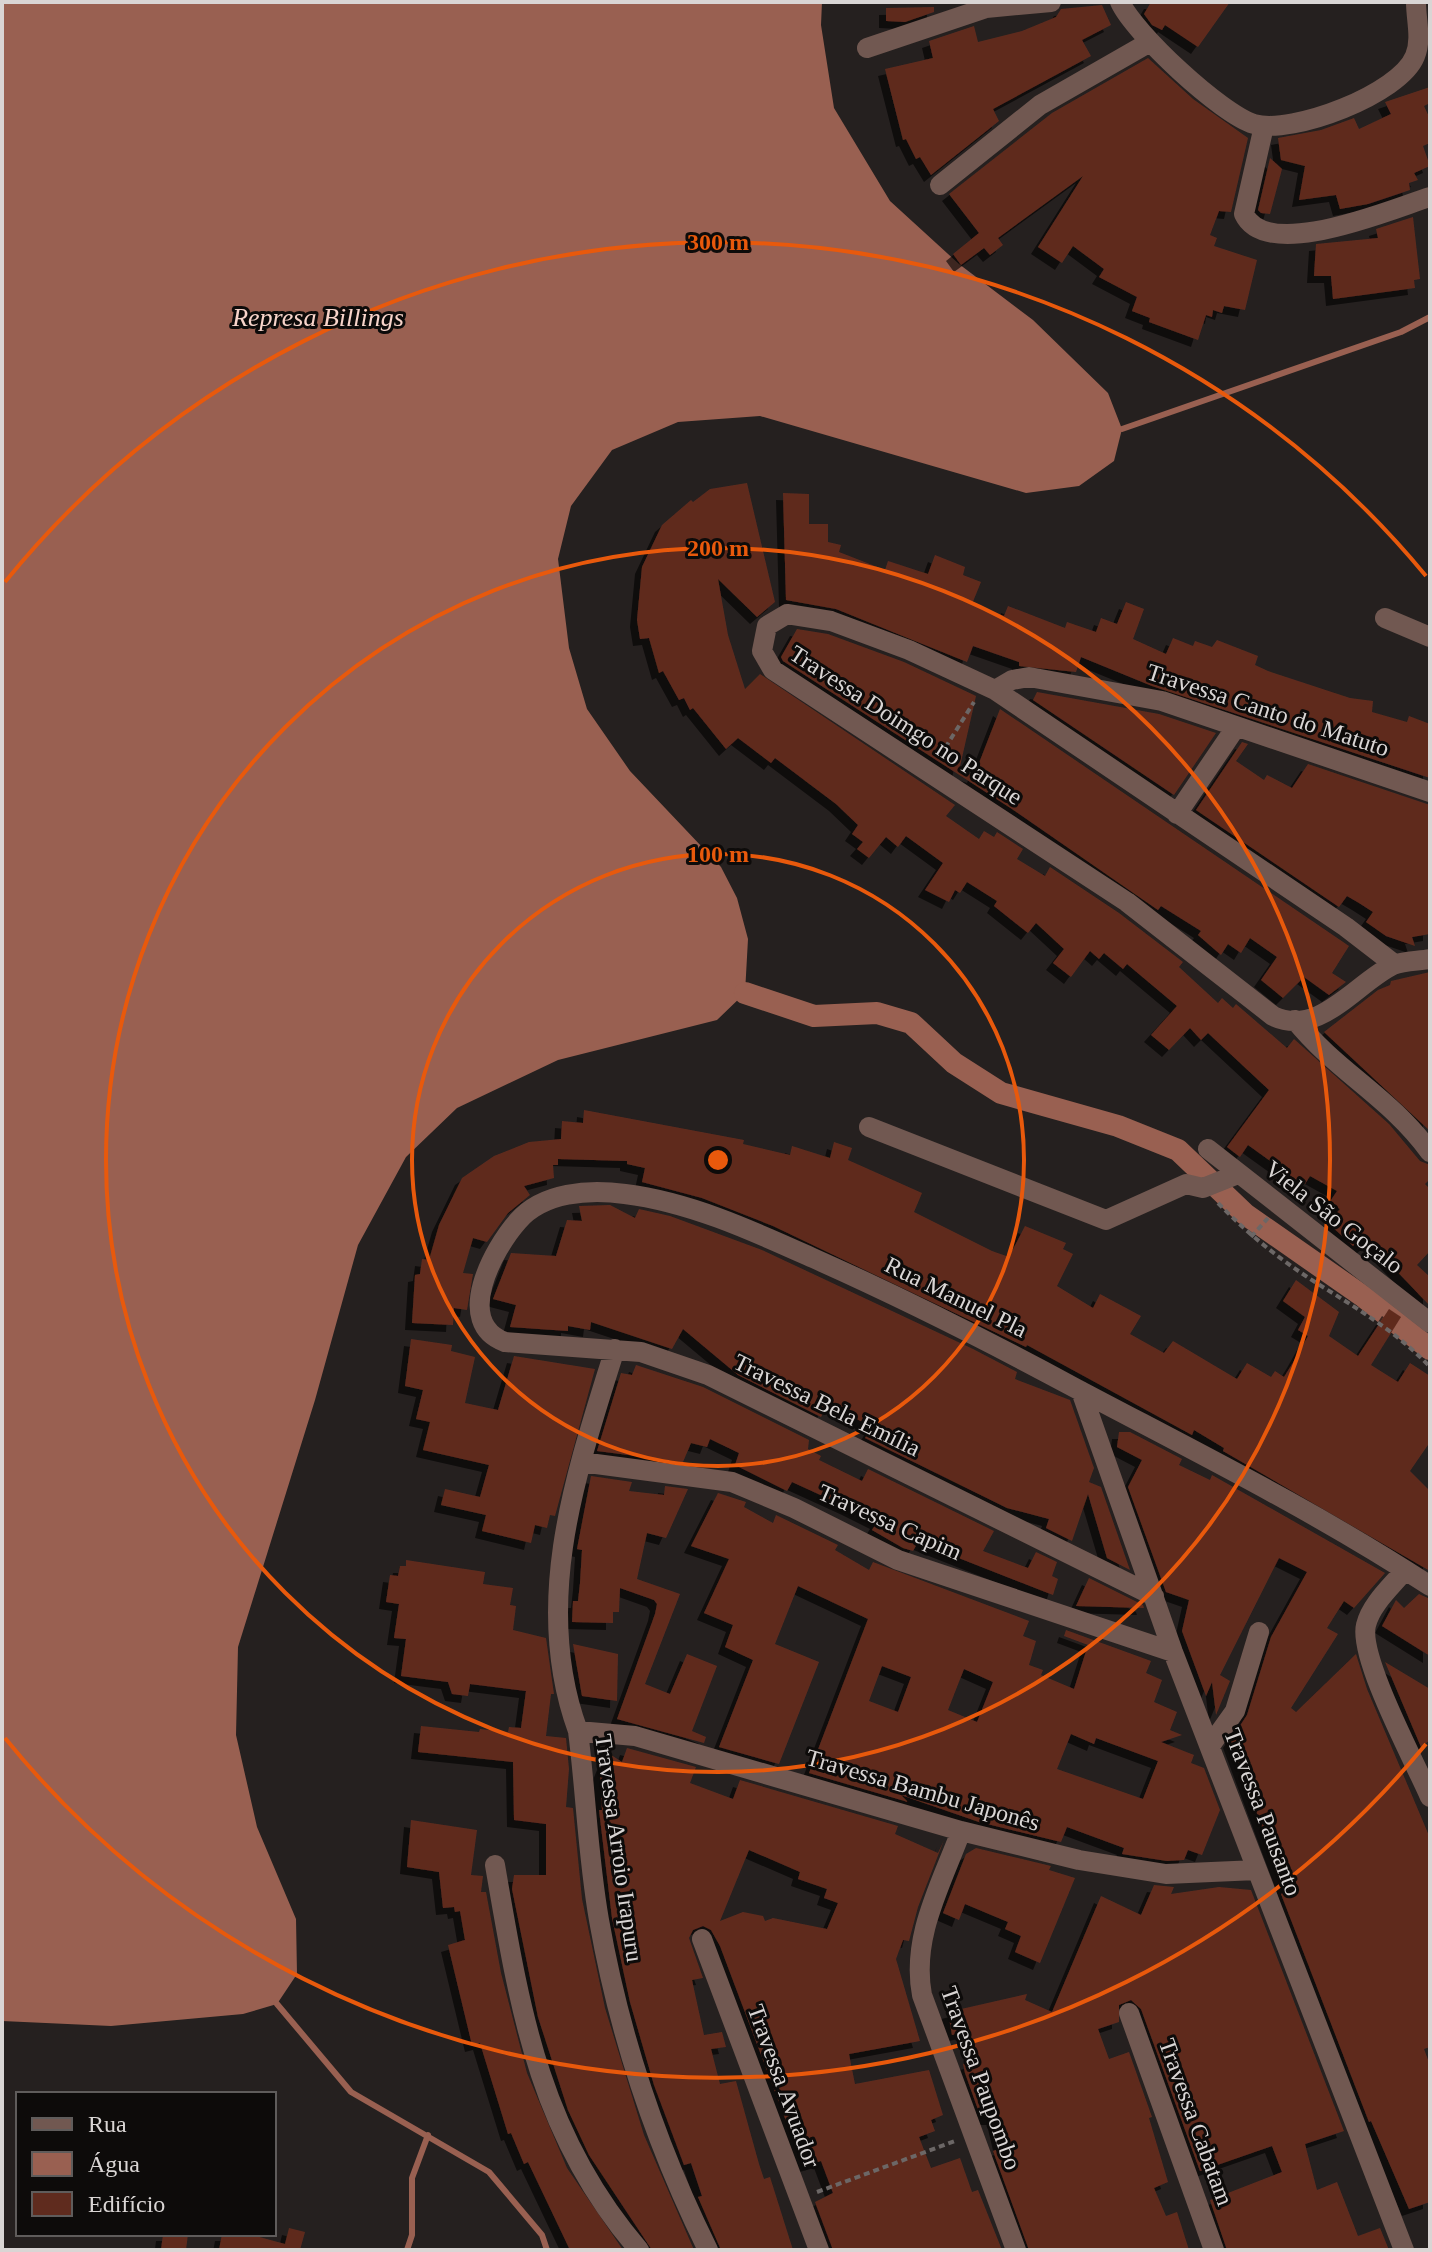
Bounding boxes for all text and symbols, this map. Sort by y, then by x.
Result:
text: 300 m [687,229,749,255]
water label: Represa Billings [231,303,404,332]
text: 200 m [687,535,749,561]
street label: Travessa Doimgo no Parque [785,640,1027,810]
street label: Travessa Canto do Matuto [1144,659,1392,761]
text: 100 m [687,841,749,867]
centre of rings [704,1146,732,1174]
street label: Viela São Goçalo [1260,1155,1408,1279]
street label: Rua Manuel Pla [881,1251,1032,1343]
street label: Travessa Bela Emília [729,1349,925,1462]
street label: Travessa Capim [814,1479,966,1565]
street label: Travessa Pausanto [1219,1725,1307,1899]
street label: Travessa Arroio Irapuru [590,1732,648,1964]
street label: Travessa Bambu Japonês [803,1744,1043,1836]
street label: Travessa Paupombo [936,1983,1026,2173]
street label: Travessa Avuador [742,2001,826,2171]
street label: Travessa Cabatam [1154,2035,1238,2209]
legend [16,2092,276,2236]
text: Rua [88,2111,127,2137]
text: Água [88,2151,140,2177]
text: Edifício [88,2191,165,2217]

